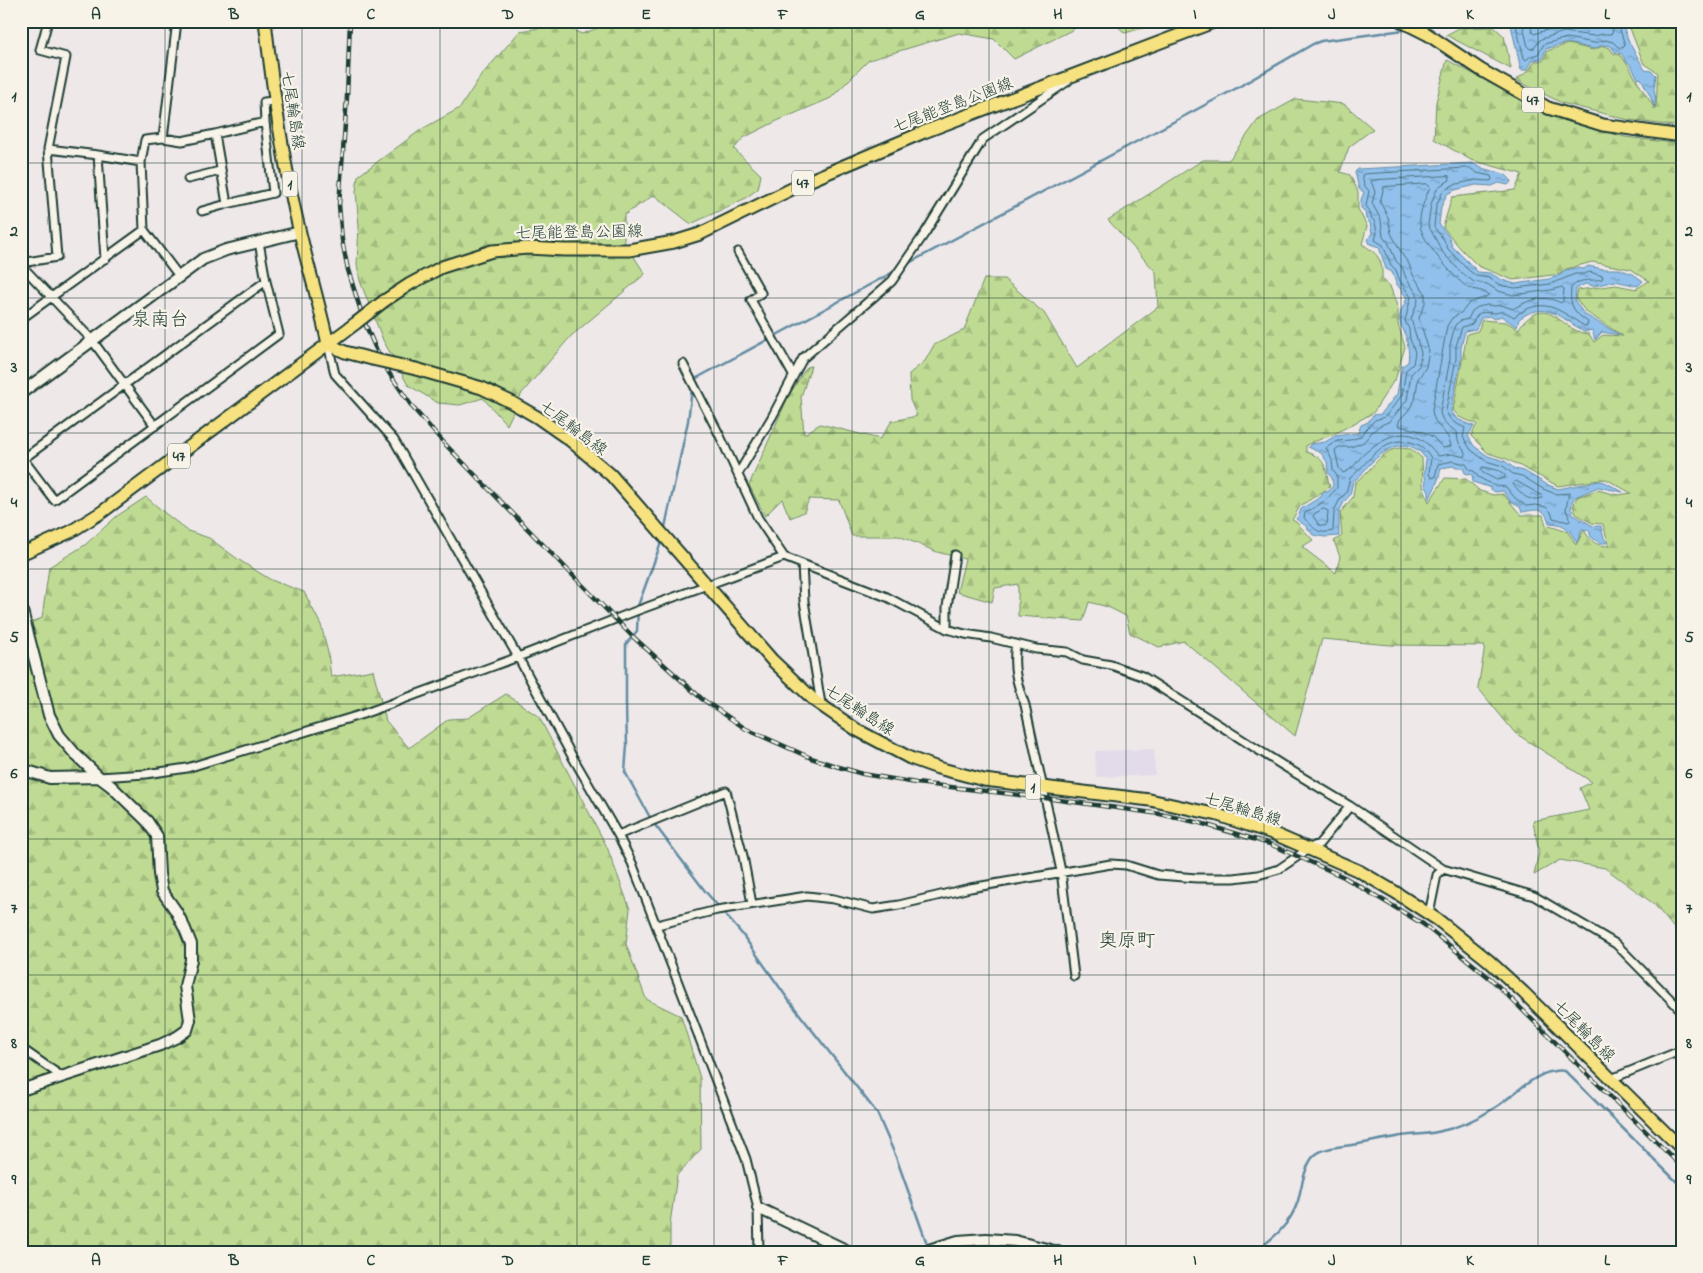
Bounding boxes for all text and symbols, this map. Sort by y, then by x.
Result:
text: A [91,3,101,27]
text: B [228,3,240,27]
text: C [367,3,376,27]
text: D [501,3,514,27]
text: E [641,3,651,27]
text: F [777,3,789,27]
text: G [915,3,925,27]
text: H [1053,3,1063,27]
text: I [1193,3,1197,27]
text: J [1328,3,1336,27]
text: K [1466,3,1475,27]
text: L [1604,3,1611,27]
street label: 七尾輪島線 [274,69,310,152]
street label: 七尾能登島公園線 [889,72,1017,140]
text: 1 [11,85,17,109]
text: 1 [1686,85,1692,109]
road number: 47 [1522,88,1544,112]
road number: 47 [792,170,814,196]
road number: 1 [282,172,298,196]
text: 2 [9,220,18,244]
street label: 七尾能登島公園線 [515,220,643,246]
text: 2 [1684,220,1693,244]
district label: 泉南台 [131,307,189,334]
text: 3 [10,356,18,380]
text: 3 [1685,356,1693,380]
street label: 七尾輪島線 [534,395,612,462]
road number: 47 [168,444,190,468]
text: 4 [10,491,18,515]
text: 4 [1685,491,1693,515]
text: 5 [9,626,19,650]
text: 5 [1684,626,1694,650]
street label: 七尾輪島線 [819,679,899,743]
text: 6 [9,762,18,786]
text: 6 [1684,762,1693,786]
road number: 1 [1026,774,1040,800]
street label: 七尾輪島線 [1201,787,1284,833]
text: 7 [11,897,18,921]
text: 7 [1686,897,1693,921]
district label: 奥原町 [1098,928,1156,955]
street label: 七尾輪島線 [1547,995,1620,1068]
text: 8 [10,1032,17,1056]
text: 8 [1685,1032,1692,1056]
text: 9 [11,1168,17,1192]
text: 9 [1686,1168,1692,1192]
text: A [91,1249,101,1273]
text: B [228,1249,240,1273]
text: C [367,1249,376,1273]
text: D [501,1249,514,1273]
text: E [641,1249,651,1273]
text: F [777,1249,789,1273]
text: G [915,1249,925,1273]
text: H [1053,1249,1063,1273]
text: I [1193,1249,1197,1273]
text: J [1328,1249,1336,1273]
text: K [1466,1249,1475,1273]
text: L [1604,1249,1611,1273]

